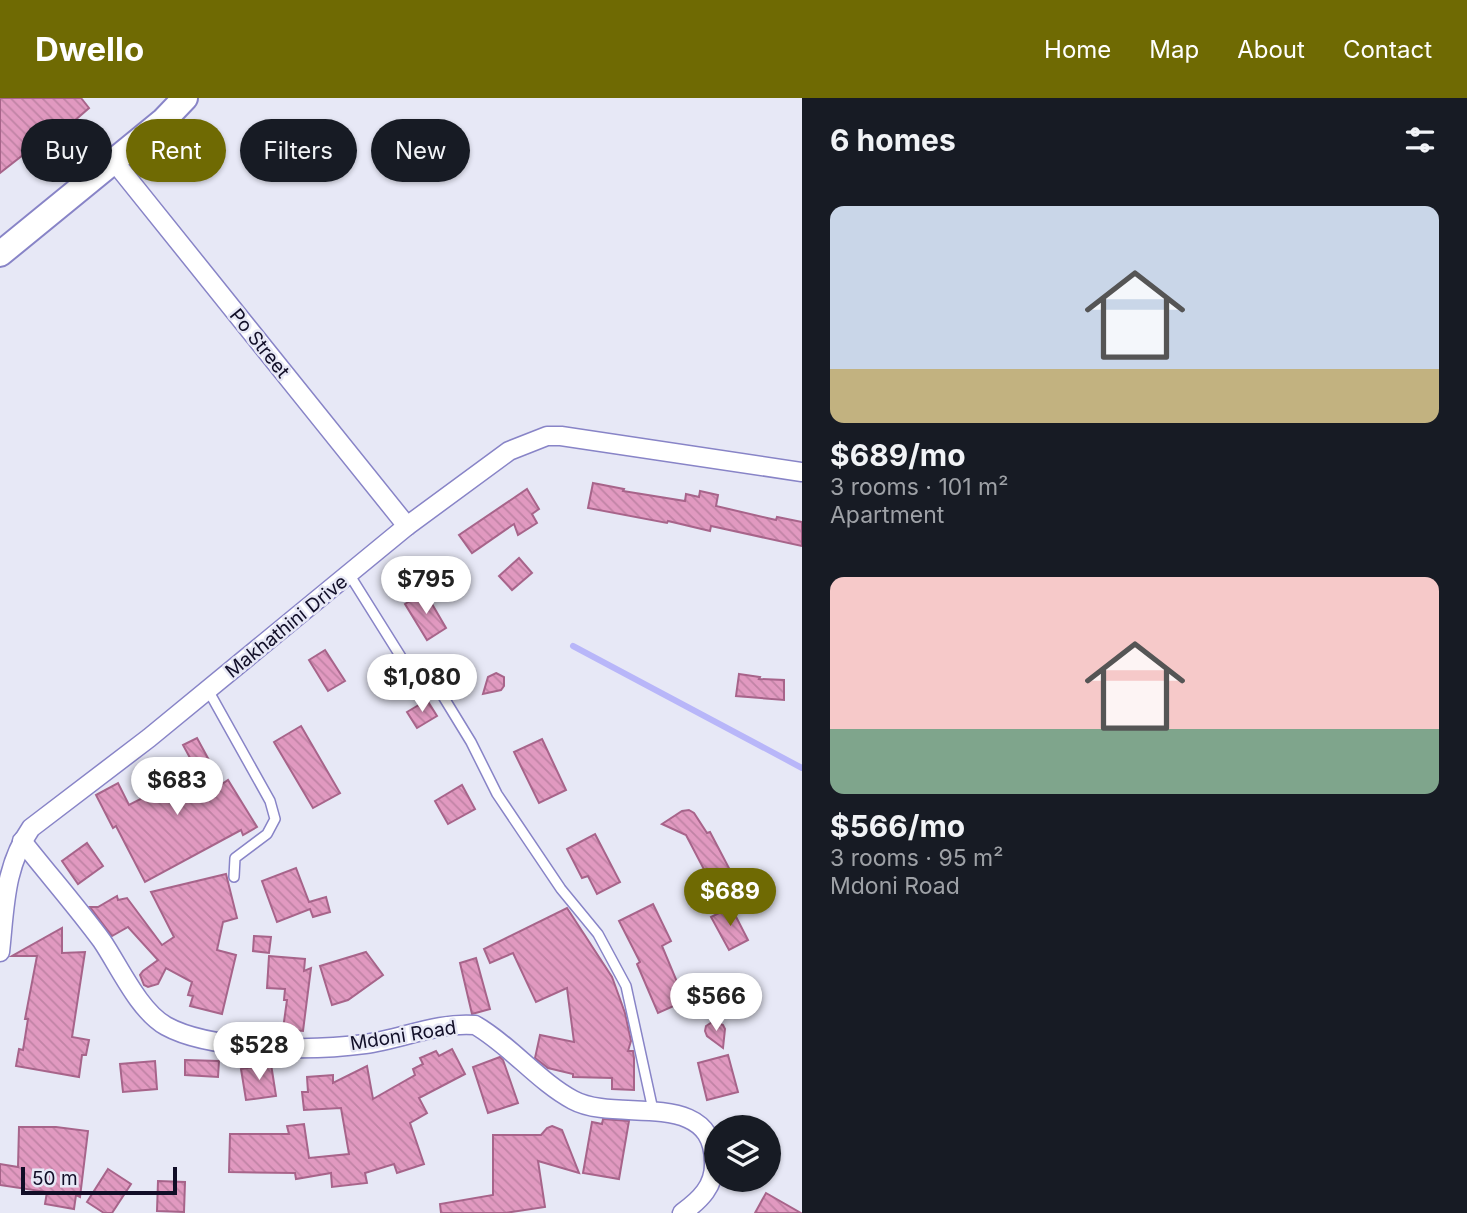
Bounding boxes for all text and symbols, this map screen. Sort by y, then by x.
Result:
text: Dwello [35,29,144,69]
text: Home [1044,35,1111,64]
text: Map [1149,35,1199,64]
text: About [1237,35,1305,64]
text: Contact [1343,35,1432,64]
chip: Buy [21,119,112,182]
chip: Rent [126,119,226,182]
chip: Filters [240,119,357,182]
chip: New [371,119,470,182]
icon: filters [1401,121,1439,159]
text: 6 homes [830,122,956,158]
icon: home [1072,252,1198,378]
street label: Po Street [225,304,294,383]
text: $689/mo [830,437,966,473]
text: 3 rooms · 101 m² [830,473,1008,501]
text: Apartment [830,501,944,529]
pin: $795 [385,556,467,616]
text: $795 [397,565,455,593]
street label: Makhathini Drive [221,570,352,683]
icon: home [1072,623,1198,749]
pin: $1,080 [365,654,479,714]
text: $1,080 [383,663,461,691]
pin: $683 [136,758,218,817]
text: $683 [147,766,207,794]
text: $566/mo [830,808,965,844]
text: 3 rooms · 95 m² [830,844,1003,872]
pin: $689 [689,868,771,928]
text: Mdoni Road [830,872,960,900]
text: $689 [700,877,760,905]
pin: $566 [675,974,757,1033]
text: $566 [686,982,746,1010]
street label: Mdoni Road [348,1016,458,1055]
pin: $528 [218,1023,300,1082]
text: $528 [229,1031,289,1059]
map controls [704,1115,781,1192]
button: layers [704,1115,781,1192]
scale bar [21,1164,177,1196]
text: 50 m [32,1167,78,1190]

